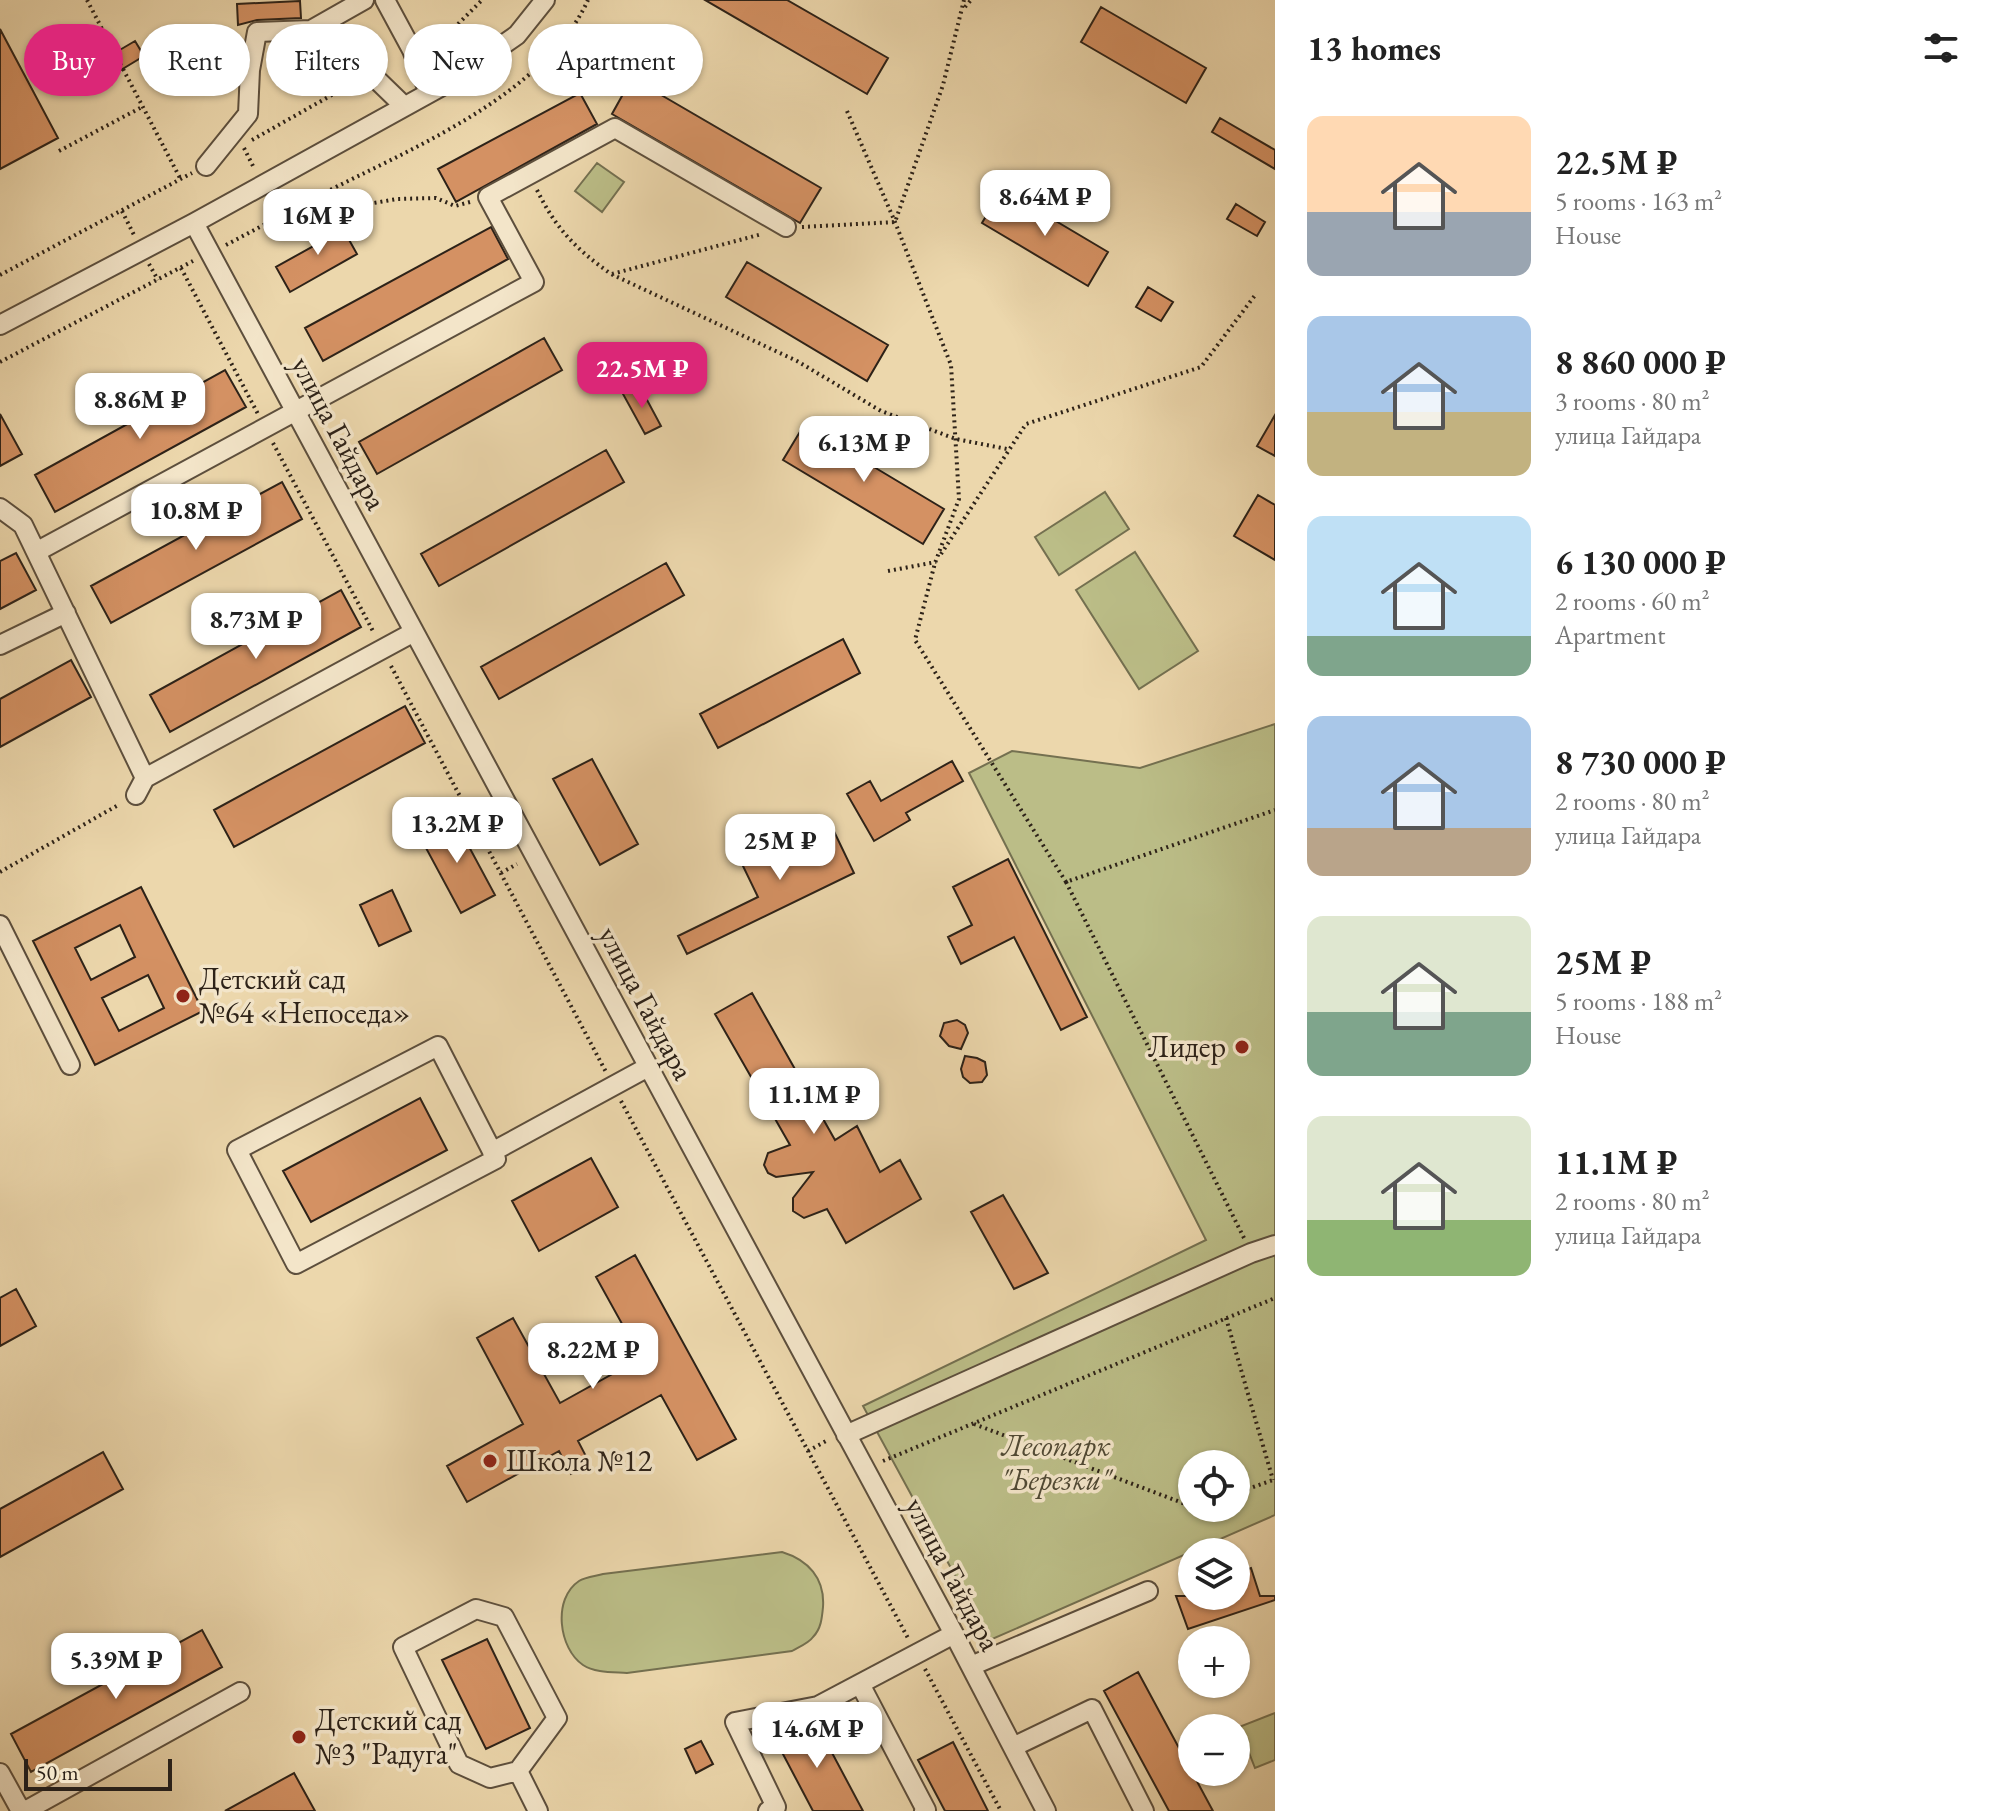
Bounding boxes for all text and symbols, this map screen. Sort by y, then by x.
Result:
chip: Buy [24,24,123,96]
chip: Rent [139,24,250,96]
chip: Filters [266,24,388,96]
chip: New [404,24,512,96]
chip: Apartment [528,24,703,96]
text: 13 homes [1307,26,1441,70]
icon: filters [1919,26,1963,70]
text: 22.5M ₽ [1555,140,1678,184]
icon: home [1371,148,1467,244]
pin: 8.64M ₽ [971,170,1119,238]
text: 8.64M ₽ [998,179,1092,213]
text: 5 rooms · 163 m² [1555,184,1722,218]
pin: 16M ₽ [262,189,374,257]
text: 16M ₽ [281,198,355,232]
text: House [1555,218,1621,252]
text: 8 860 000 ₽ [1555,340,1726,384]
pin: 22.5M ₽ [568,342,716,410]
icon: home [1371,348,1467,444]
street label: улица Гайдара [283,349,396,516]
text: 22.5M ₽ [595,351,689,385]
pin: 8.86M ₽ [66,373,214,441]
text: 8.86M ₽ [93,382,187,416]
text: 3 rooms · 80 m² [1555,384,1710,418]
pin: 6.13M ₽ [790,416,938,484]
text: улица Гайдара [1555,418,1701,452]
text: 6.13M ₽ [817,425,911,459]
pin: 10.8M ₽ [122,484,270,552]
text: 10.8M ₽ [149,493,243,527]
text: 6 130 000 ₽ [1555,540,1726,584]
icon: home [1371,548,1467,644]
text: 2 rooms · 60 m² [1555,584,1710,618]
pin: 8.73M ₽ [182,593,330,661]
text: 8.73M ₽ [209,602,303,636]
text: Apartment [1555,618,1665,652]
text: 8 730 000 ₽ [1555,740,1726,784]
icon: home [1371,748,1467,844]
text: 2 rooms · 80 m² [1555,784,1710,818]
pin: 13.2M ₽ [383,797,531,865]
text: 13.2M ₽ [410,806,504,840]
pin: 25M ₽ [724,814,836,882]
text: улица Гайдара [1555,818,1701,852]
text: 25M ₽ [743,823,817,857]
street label: улица Гайдара [590,919,703,1086]
text: 25M ₽ [1555,940,1651,984]
icon: home [1371,948,1467,1044]
place label: Детский сад №64 «Непоседа» [199,959,410,1032]
text: 5 rooms · 188 m² [1555,984,1722,1018]
marker: Детский сад №64 «Непоседа» [174,987,192,1005]
text: House [1555,1018,1621,1052]
place label: Лидер [1148,1027,1226,1066]
marker: Лидер [1233,1038,1251,1056]
pin: 11.1M ₽ [740,1068,888,1136]
text: 11.1M ₽ [767,1077,861,1111]
text: 11.1M ₽ [1555,1140,1678,1184]
icon: home [1371,1148,1467,1244]
text: 2 rooms · 80 m² [1555,1184,1710,1218]
text: улица Гайдара [1555,1218,1701,1252]
pin: 8.22M ₽ [519,1323,667,1391]
text: 8.22M ₽ [546,1332,640,1366]
park label: Лесопарк "Березки" [1000,1426,1114,1499]
place label: Школа №12 [506,1441,653,1480]
map controls [1178,1450,1250,1786]
button: locate [1178,1450,1250,1522]
marker: Школа №12 [481,1452,499,1470]
street label: улица Гайдара [897,1490,1010,1657]
button: layers [1178,1538,1250,1610]
button: + [1178,1626,1250,1698]
pin: 5.39M ₽ [42,1633,190,1701]
text: 5.39M ₽ [69,1642,163,1676]
place label: Детский сад №3 "Радуга" [315,1700,462,1773]
pin: 14.6M ₽ [743,1702,891,1770]
text: 14.6M ₽ [770,1711,864,1745]
button: − [1178,1714,1250,1786]
marker: Детский сад №3 "Радуга" [290,1728,308,1746]
scale bar [24,1755,172,1791]
text: 50 m [36,1758,79,1787]

